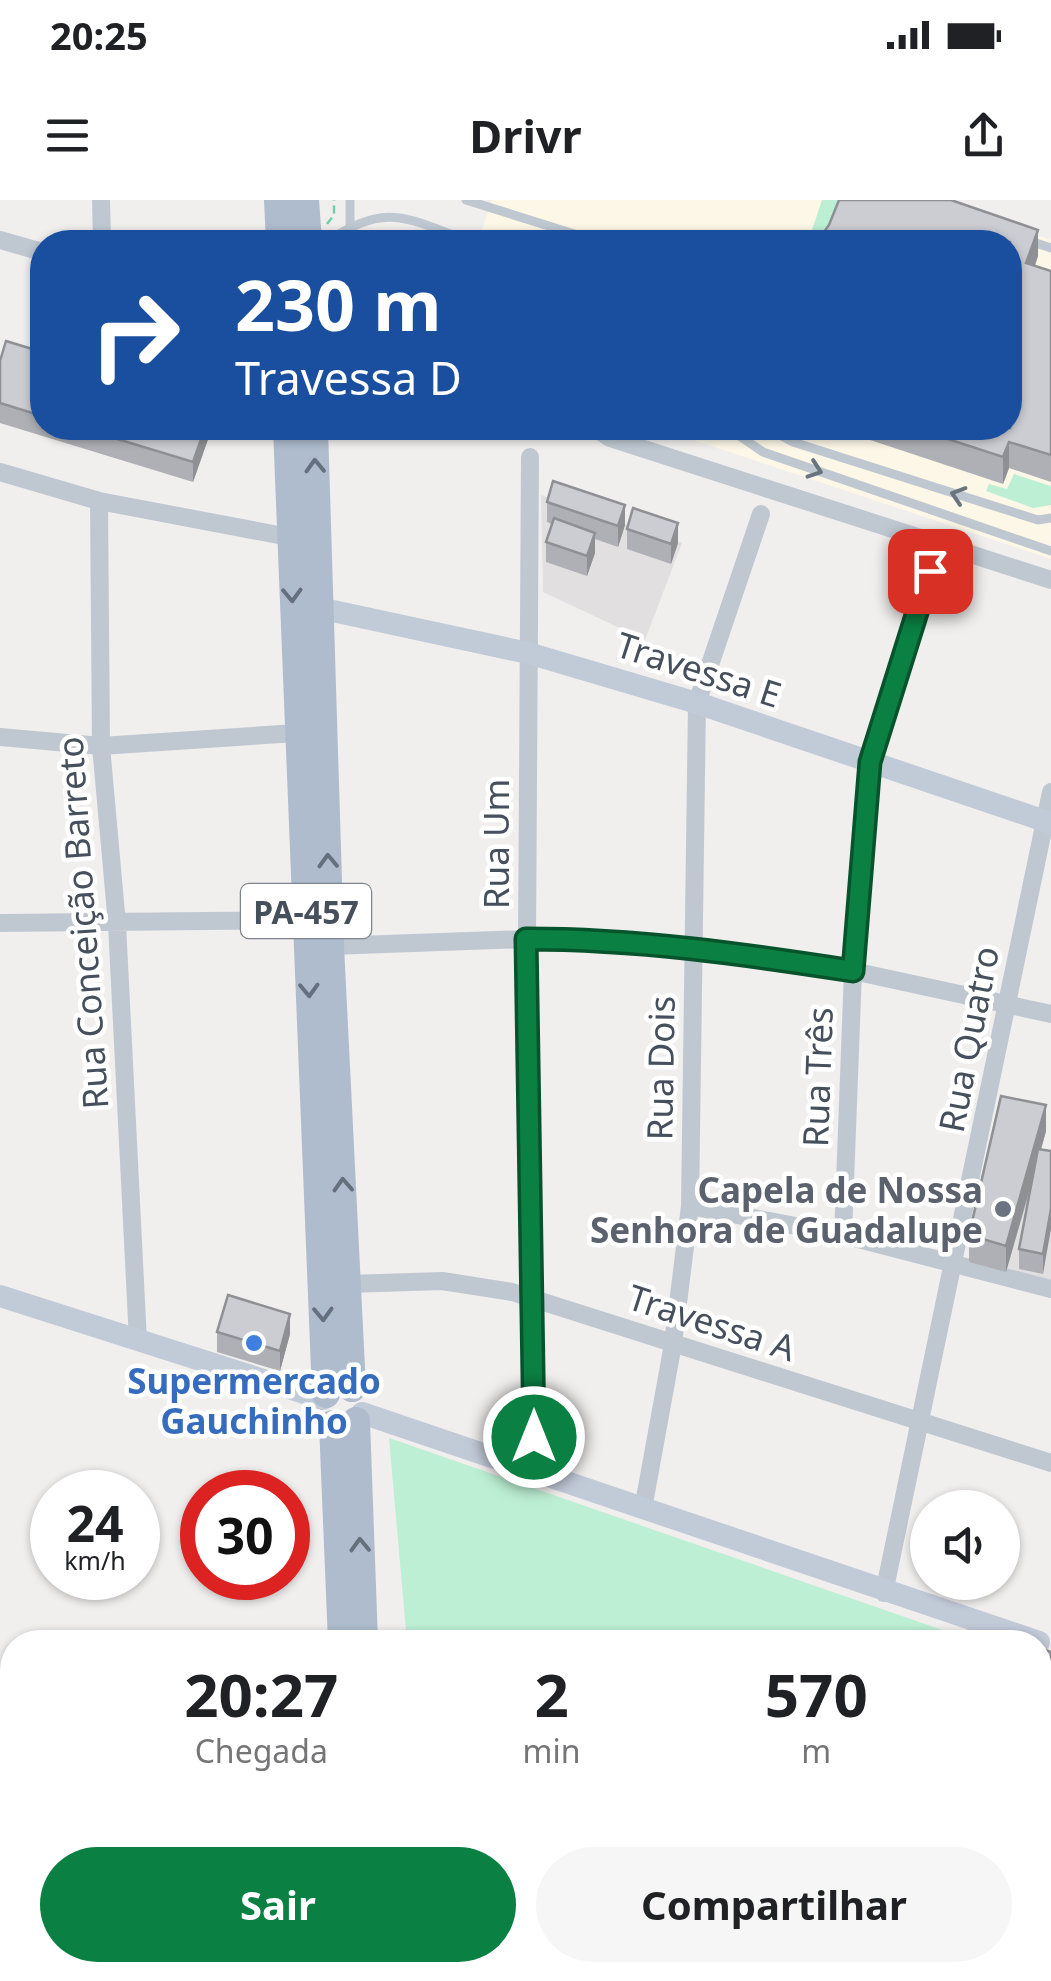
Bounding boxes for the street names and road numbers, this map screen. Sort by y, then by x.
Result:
street label: Travessa E [611,620,787,718]
street label: Rua Conceição Barreto [46,735,118,1111]
street label: Rua Um [472,779,519,909]
road number: PA-457 [241,884,371,938]
street label: Rua Quatro [927,942,1009,1136]
street label: Rua Dois [635,995,685,1141]
street label: Rua Três [791,1006,843,1148]
street label: Travessa A [622,1273,802,1371]

